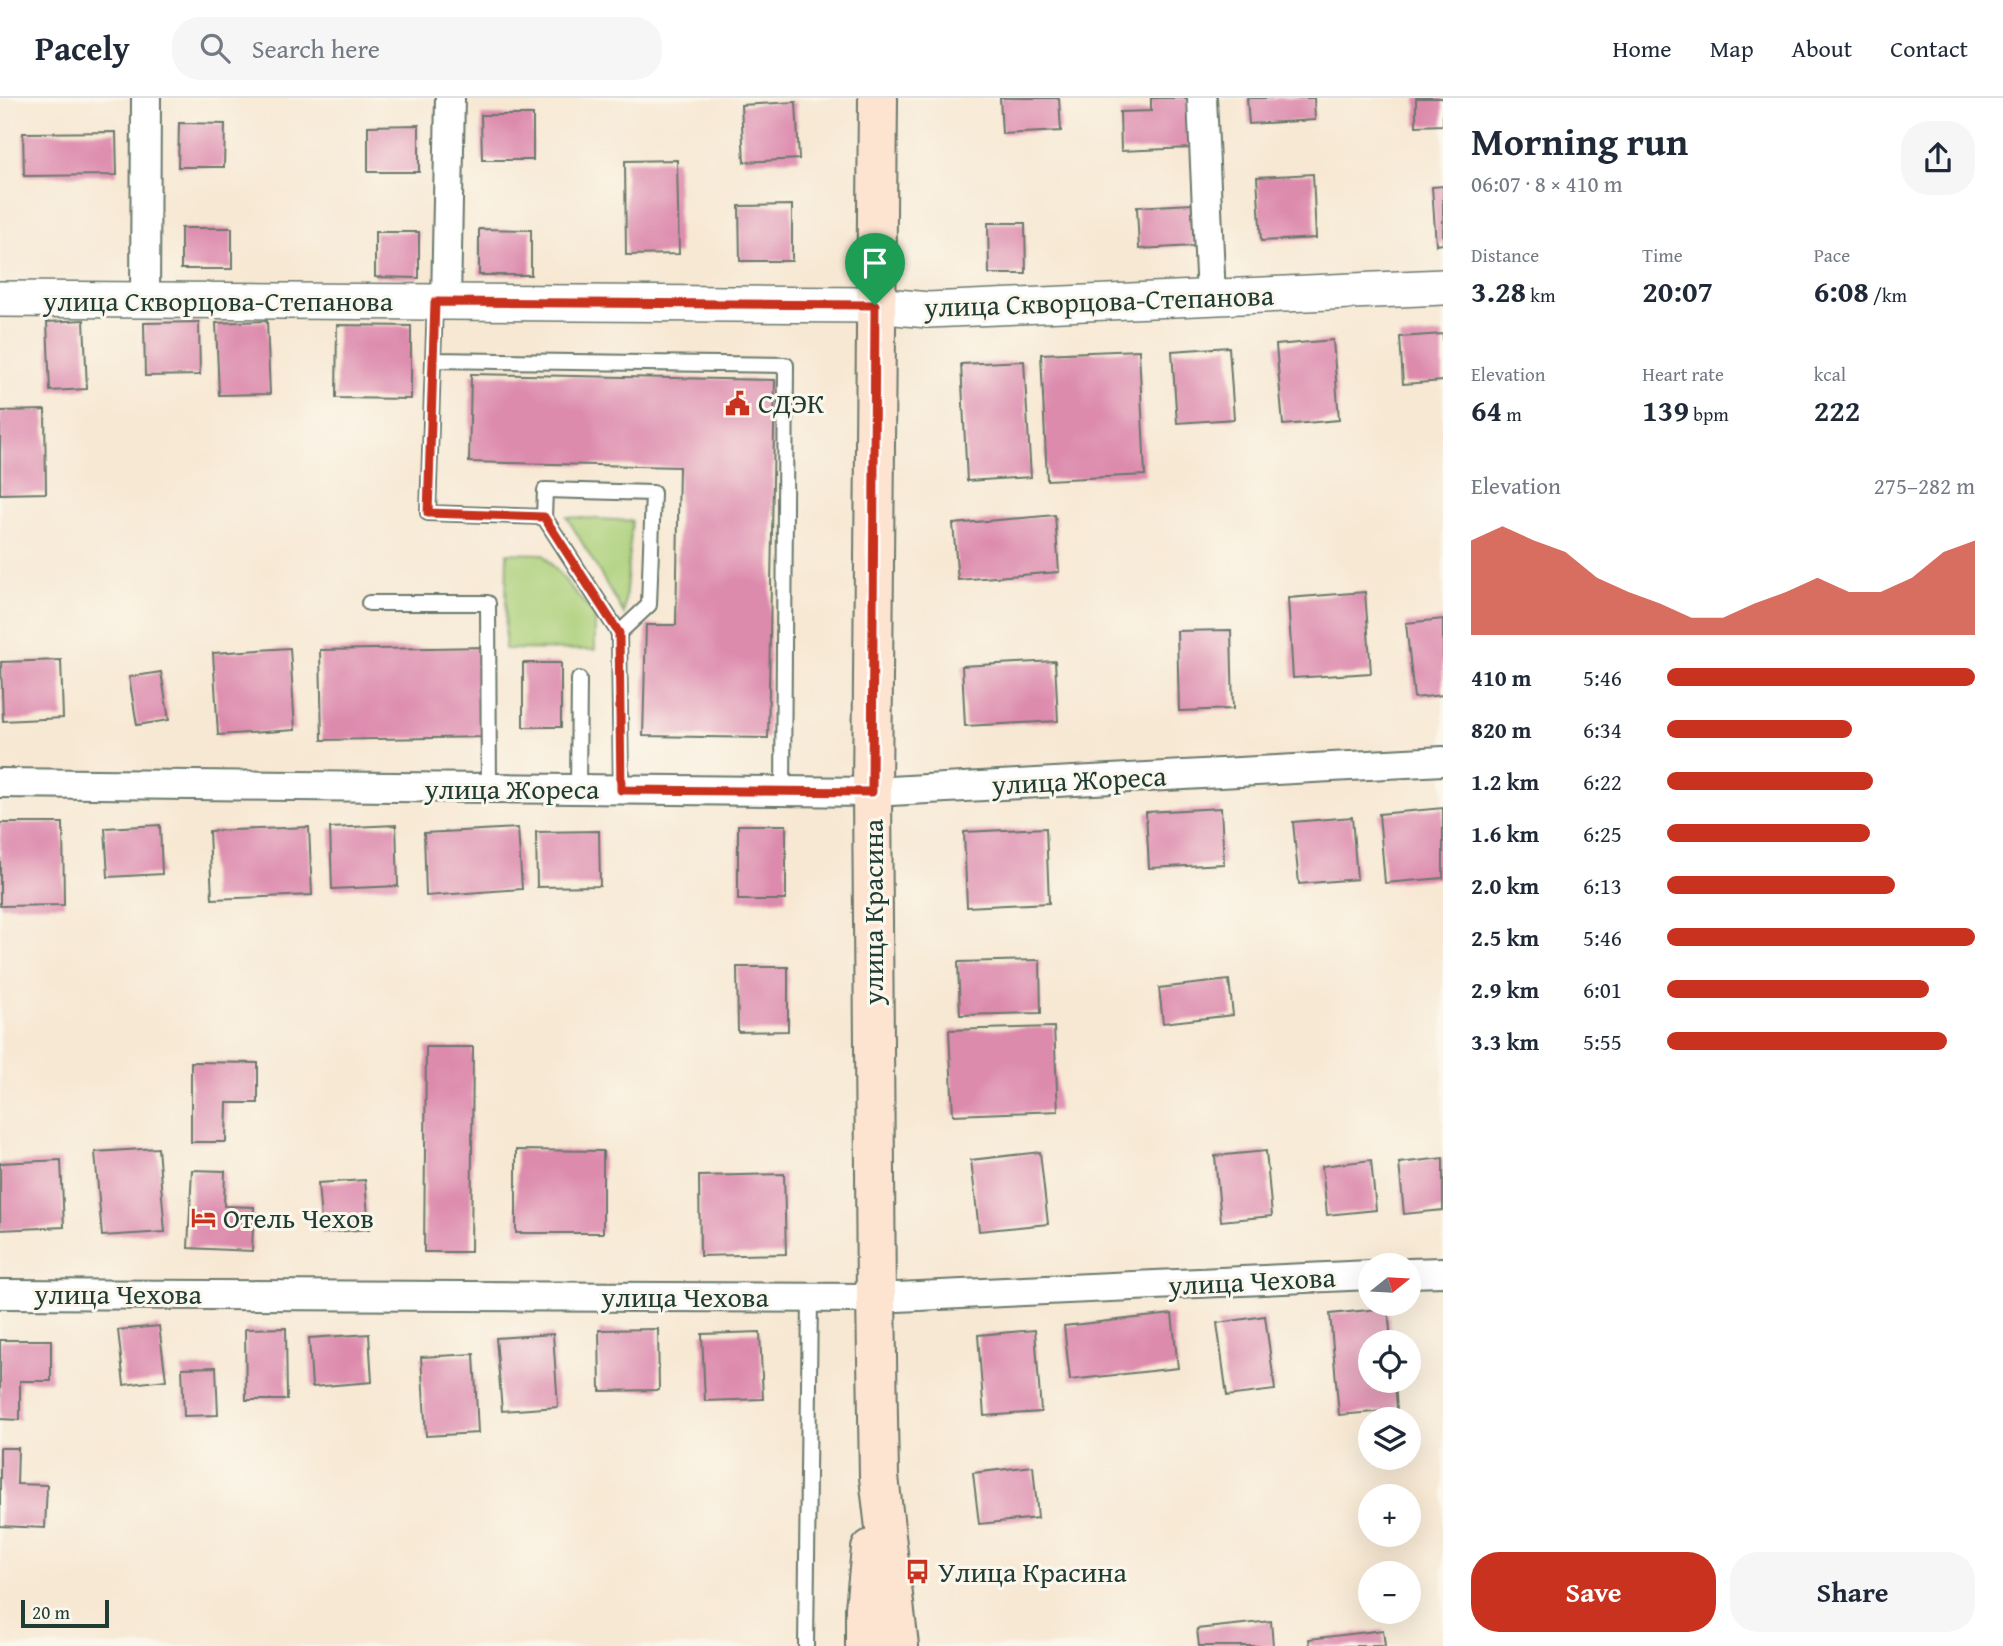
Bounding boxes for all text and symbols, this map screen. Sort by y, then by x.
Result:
search box [172,17,662,80]
text: Pacely [35,24,130,72]
icon: search [196,29,234,67]
text: Search here [252,29,380,68]
text: Home [1613,31,1672,66]
text: Map [1710,31,1754,66]
text: About [1792,31,1852,66]
text: Contact [1890,31,1968,66]
text: Morning run [1471,113,1688,169]
button: share [1901,121,1975,195]
text: 06:07 · 8 × 410 m [1471,167,1623,200]
pin [845,233,905,305]
text: Distance [1471,241,1539,269]
text: Time [1642,241,1683,269]
text: Pace [1814,241,1850,269]
icon: arrive [856,244,894,282]
text: 3.28 [1471,269,1526,313]
text: 20:07 [1642,269,1713,313]
text: 6:08 [1814,269,1869,313]
street label: улица Скворцова-Степанова [922,274,1275,327]
street label: улица Скворцова-Степанова [42,280,394,321]
text: km [1526,281,1555,309]
text: /km [1869,281,1907,309]
text: Elevation [1471,360,1545,388]
text: Heart rate [1642,360,1724,388]
text: kcal [1814,360,1846,388]
place label: СДЭК [758,382,824,423]
text: 64 [1471,388,1502,432]
text: 139 [1642,388,1689,432]
text: 222 [1814,388,1860,432]
public building icon: СДЭК [724,389,752,417]
text: m [1502,400,1522,428]
text: bpm [1689,400,1729,428]
text: Elevation [1471,469,1561,502]
text: 275–282 m [1874,469,1975,502]
text: 410 m [1471,661,1532,694]
text: 5:46 [1583,661,1622,694]
text: 820 m [1471,713,1532,746]
text: 6:34 [1583,713,1622,746]
street label: улица Жореса [990,754,1168,805]
text: 1.2 km [1471,765,1539,798]
text: 6:22 [1583,765,1622,798]
street label: улица Жореса [424,768,600,809]
text: 1.6 km [1471,817,1539,850]
text: 6:25 [1583,817,1622,850]
street label: улица Красина [852,818,893,1006]
text: 2.0 km [1471,869,1539,902]
text: 6:13 [1583,869,1622,902]
text: 2.5 km [1471,921,1539,954]
text: 5:46 [1583,921,1622,954]
text: 2.9 km [1471,973,1539,1006]
text: 6:01 [1583,973,1622,1006]
text: 3.3 km [1471,1025,1539,1058]
text: 5:55 [1583,1025,1622,1058]
place label: Отель Чехов [223,1197,374,1238]
hotel icon: Отель Чехов [189,1204,217,1232]
north arrow [1358,1253,1421,1316]
map controls [1358,1253,1421,1624]
street label: улица Чехова [1166,1256,1337,1305]
street label: улица Чехова [33,1273,202,1314]
street label: улица Чехова [600,1276,769,1317]
button: locate [1358,1330,1421,1393]
button: layers [1358,1407,1421,1470]
button: + [1358,1484,1421,1547]
place label: Улица Красина [938,1551,1127,1592]
button: Save [1471,1552,1716,1632]
button: Share [1730,1552,1975,1632]
bus stop icon: Улица Красина [904,1558,932,1586]
button: − [1358,1561,1421,1624]
scale bar [21,1597,108,1629]
text: 20 m [32,1598,70,1626]

